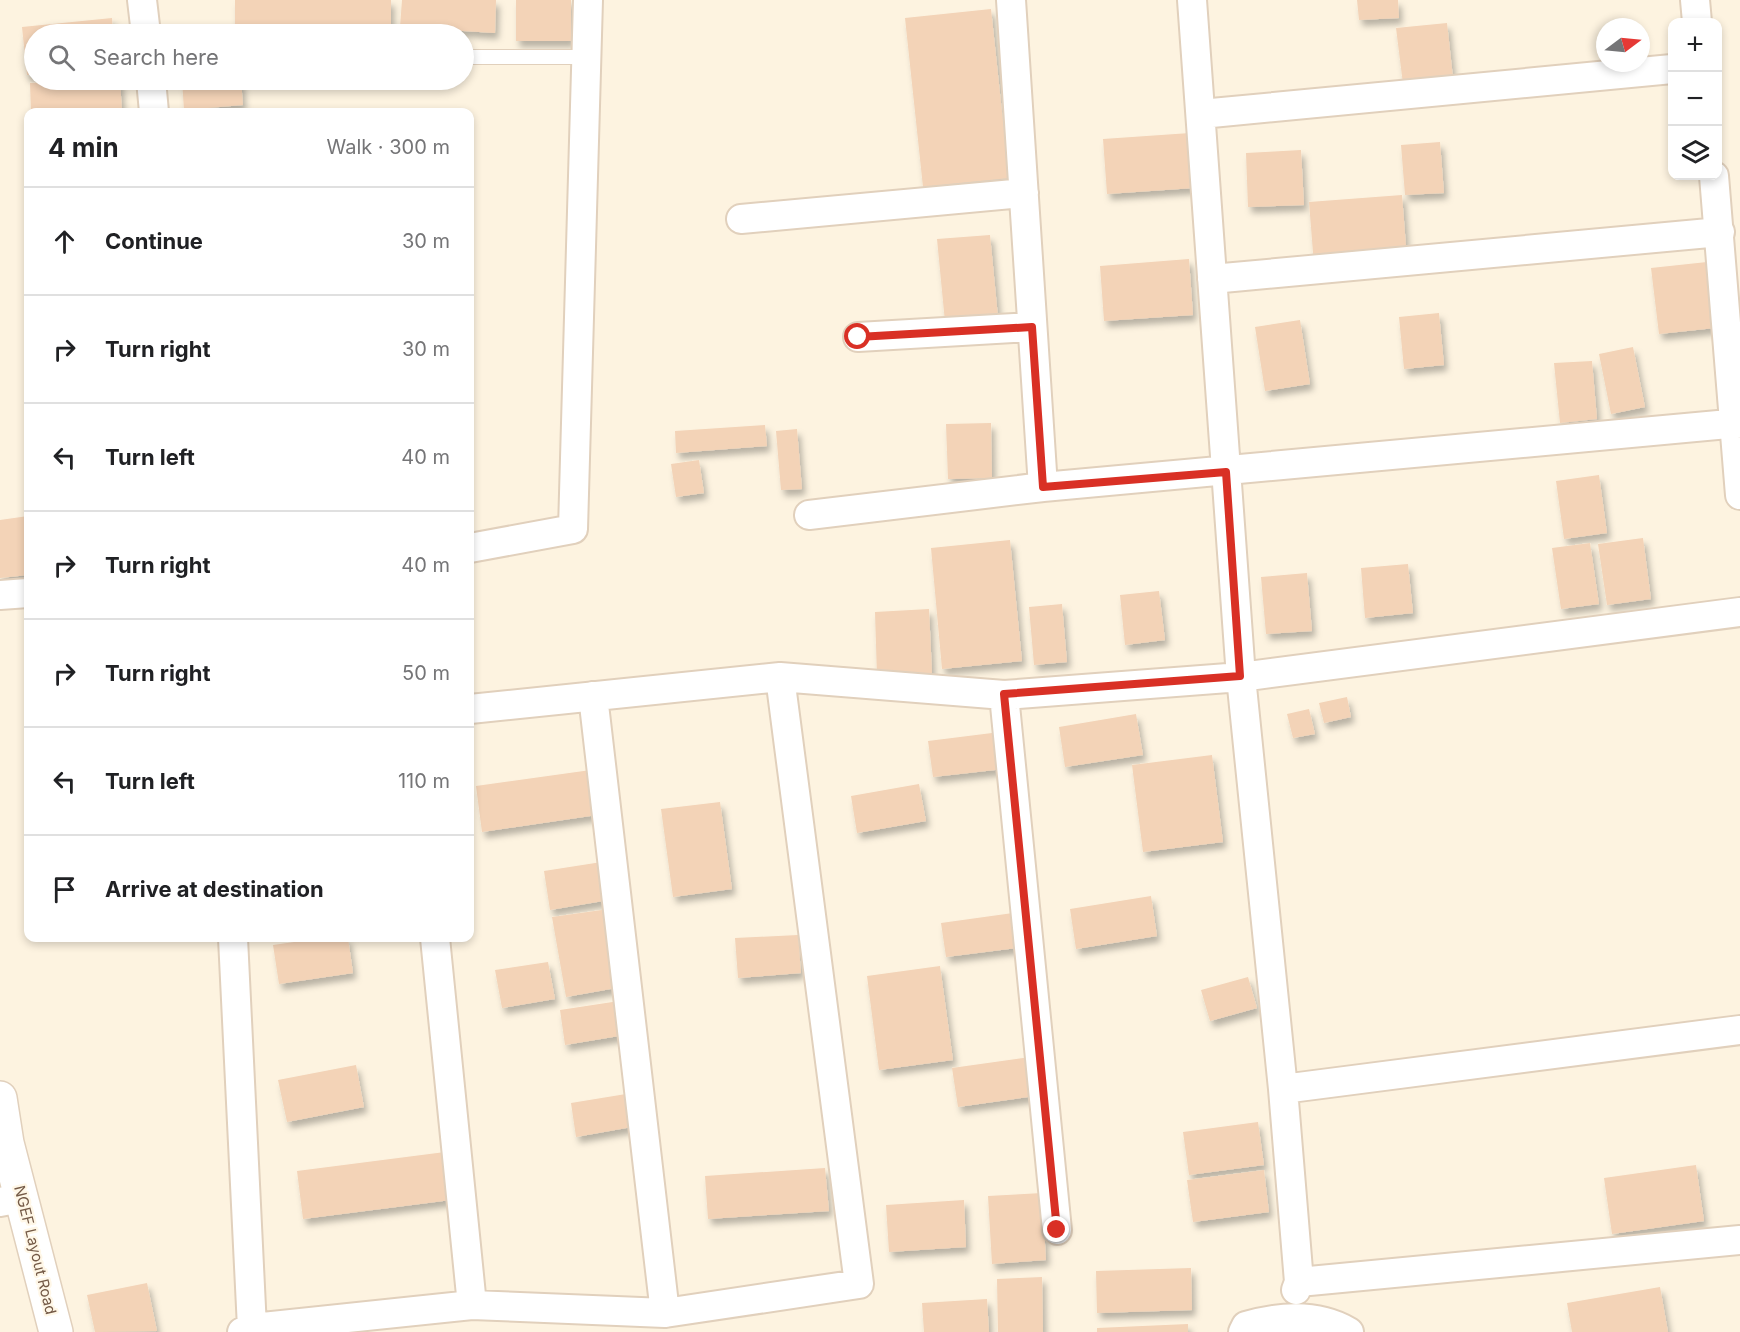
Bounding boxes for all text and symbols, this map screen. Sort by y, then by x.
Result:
north arrow [1596,18,1650,72]
map controls [1668,18,1722,180]
button: + [1668,18,1722,72]
search box [24,24,474,90]
icon: search [45,41,78,74]
text: Search here [93,44,219,70]
button: − [1668,72,1722,126]
button: layers [1668,126,1722,180]
text: 4 min [48,132,119,163]
text: Walk · 300 m [327,135,450,159]
icon: ahead [48,225,81,258]
text: Continue [105,228,203,254]
text: 30 m [402,229,450,253]
route start [844,323,870,349]
icon: right [48,333,81,366]
text: Turn right [105,336,211,362]
text: 30 m [402,337,450,361]
icon: left [48,441,81,474]
text: Turn left [105,444,195,470]
text: 40 m [401,445,450,469]
icon: right [48,549,81,582]
text: Turn right [105,552,211,578]
text: 40 m [401,553,450,577]
icon: right [48,657,81,690]
text: Turn right [105,660,211,686]
text: 50 m [402,661,450,685]
icon: left [48,765,81,798]
text: Turn left [105,768,195,794]
text: 110 m [398,769,450,793]
icon: arrive [48,873,81,906]
text: Arrive at destination [105,876,324,902]
street label: NGEF Layout Road [10,1183,61,1316]
route end [1043,1216,1069,1242]

